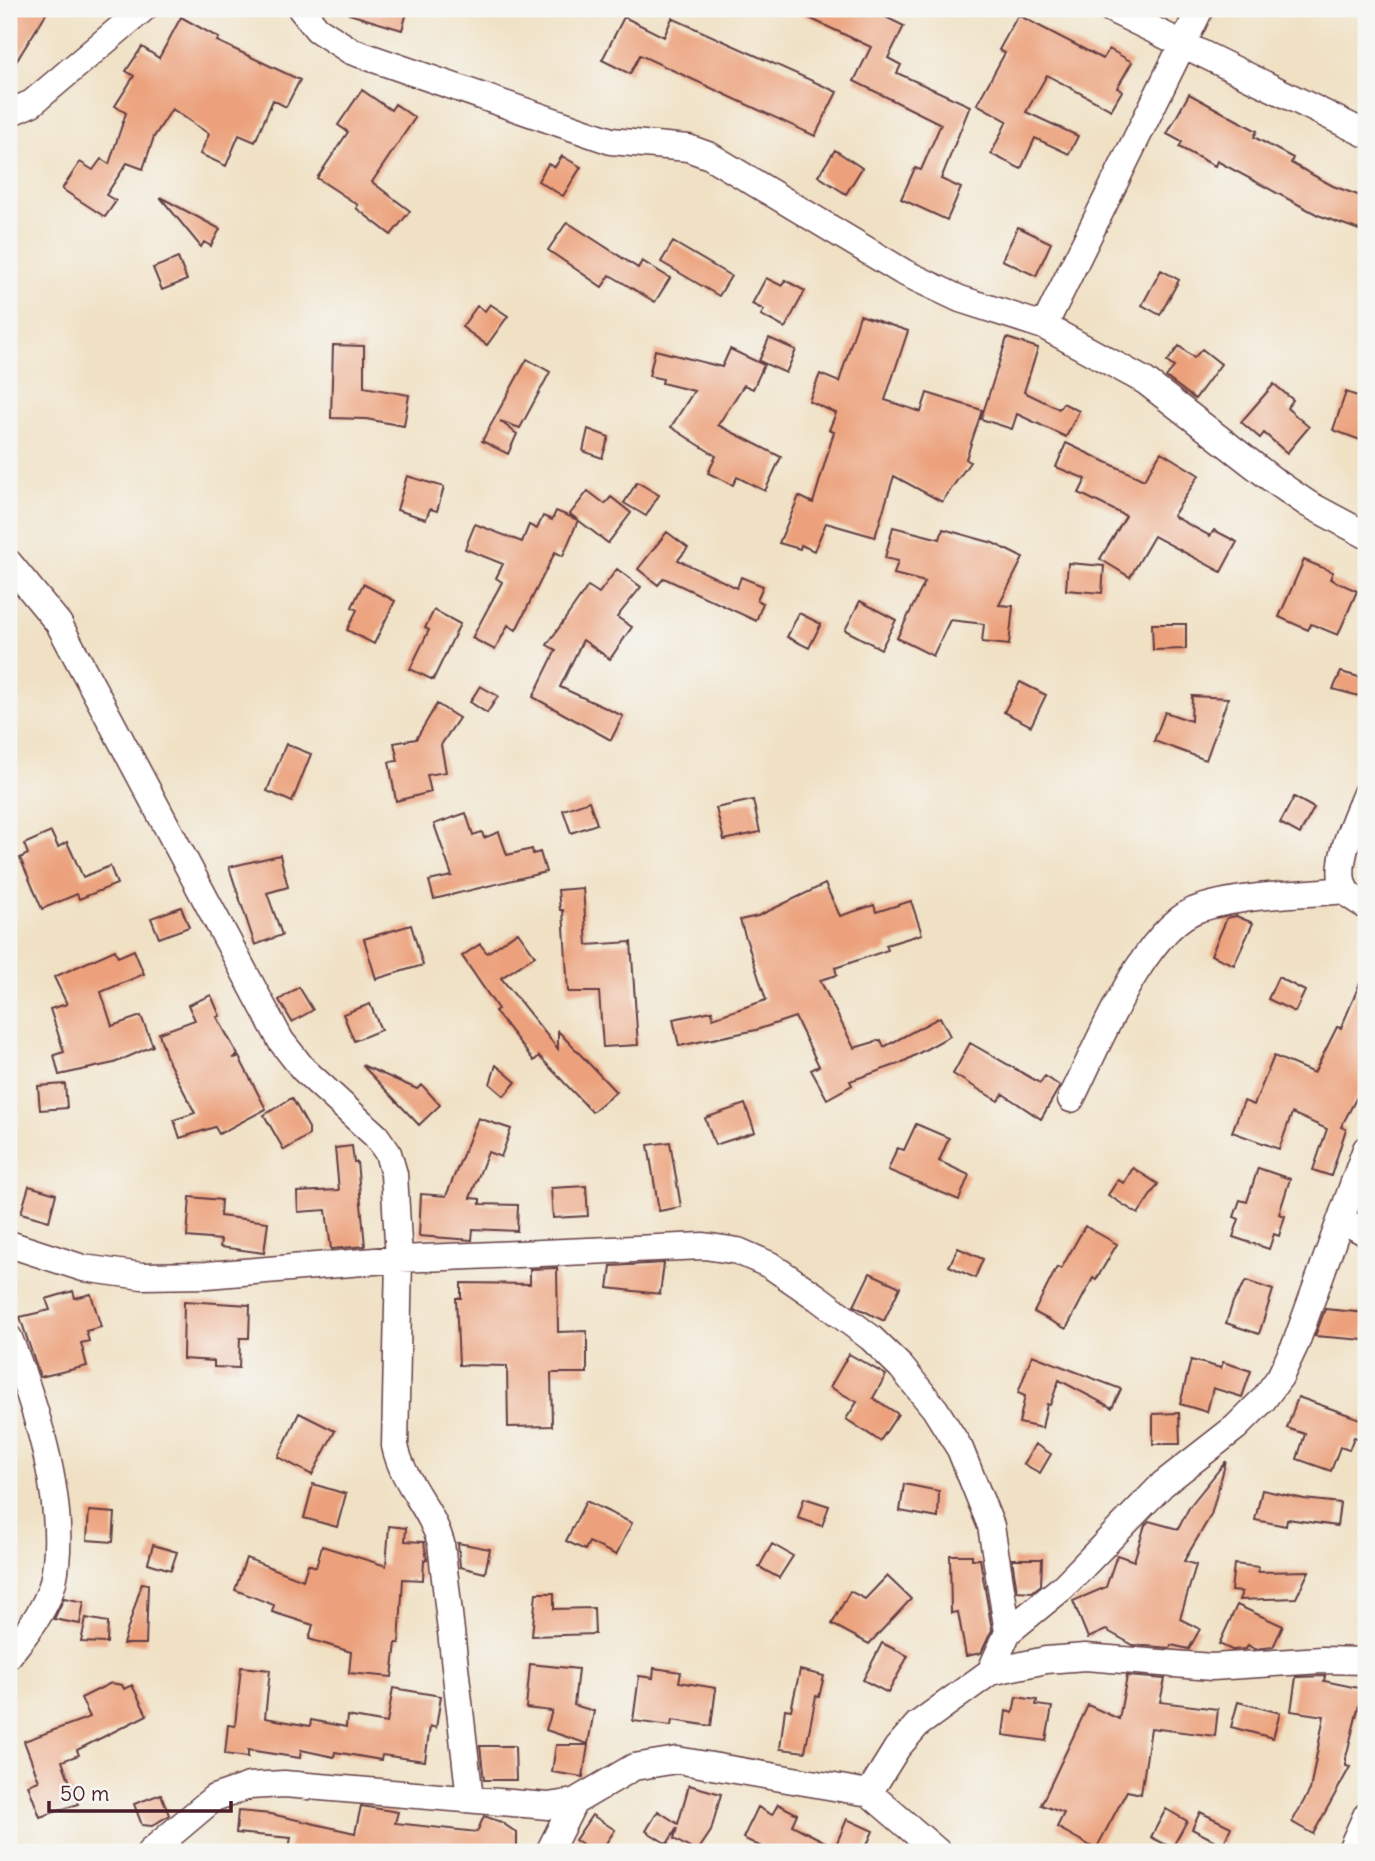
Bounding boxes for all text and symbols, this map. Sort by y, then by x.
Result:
scale bar [49,1770,231,1814]
text: 50 m [60,1780,109,1807]

